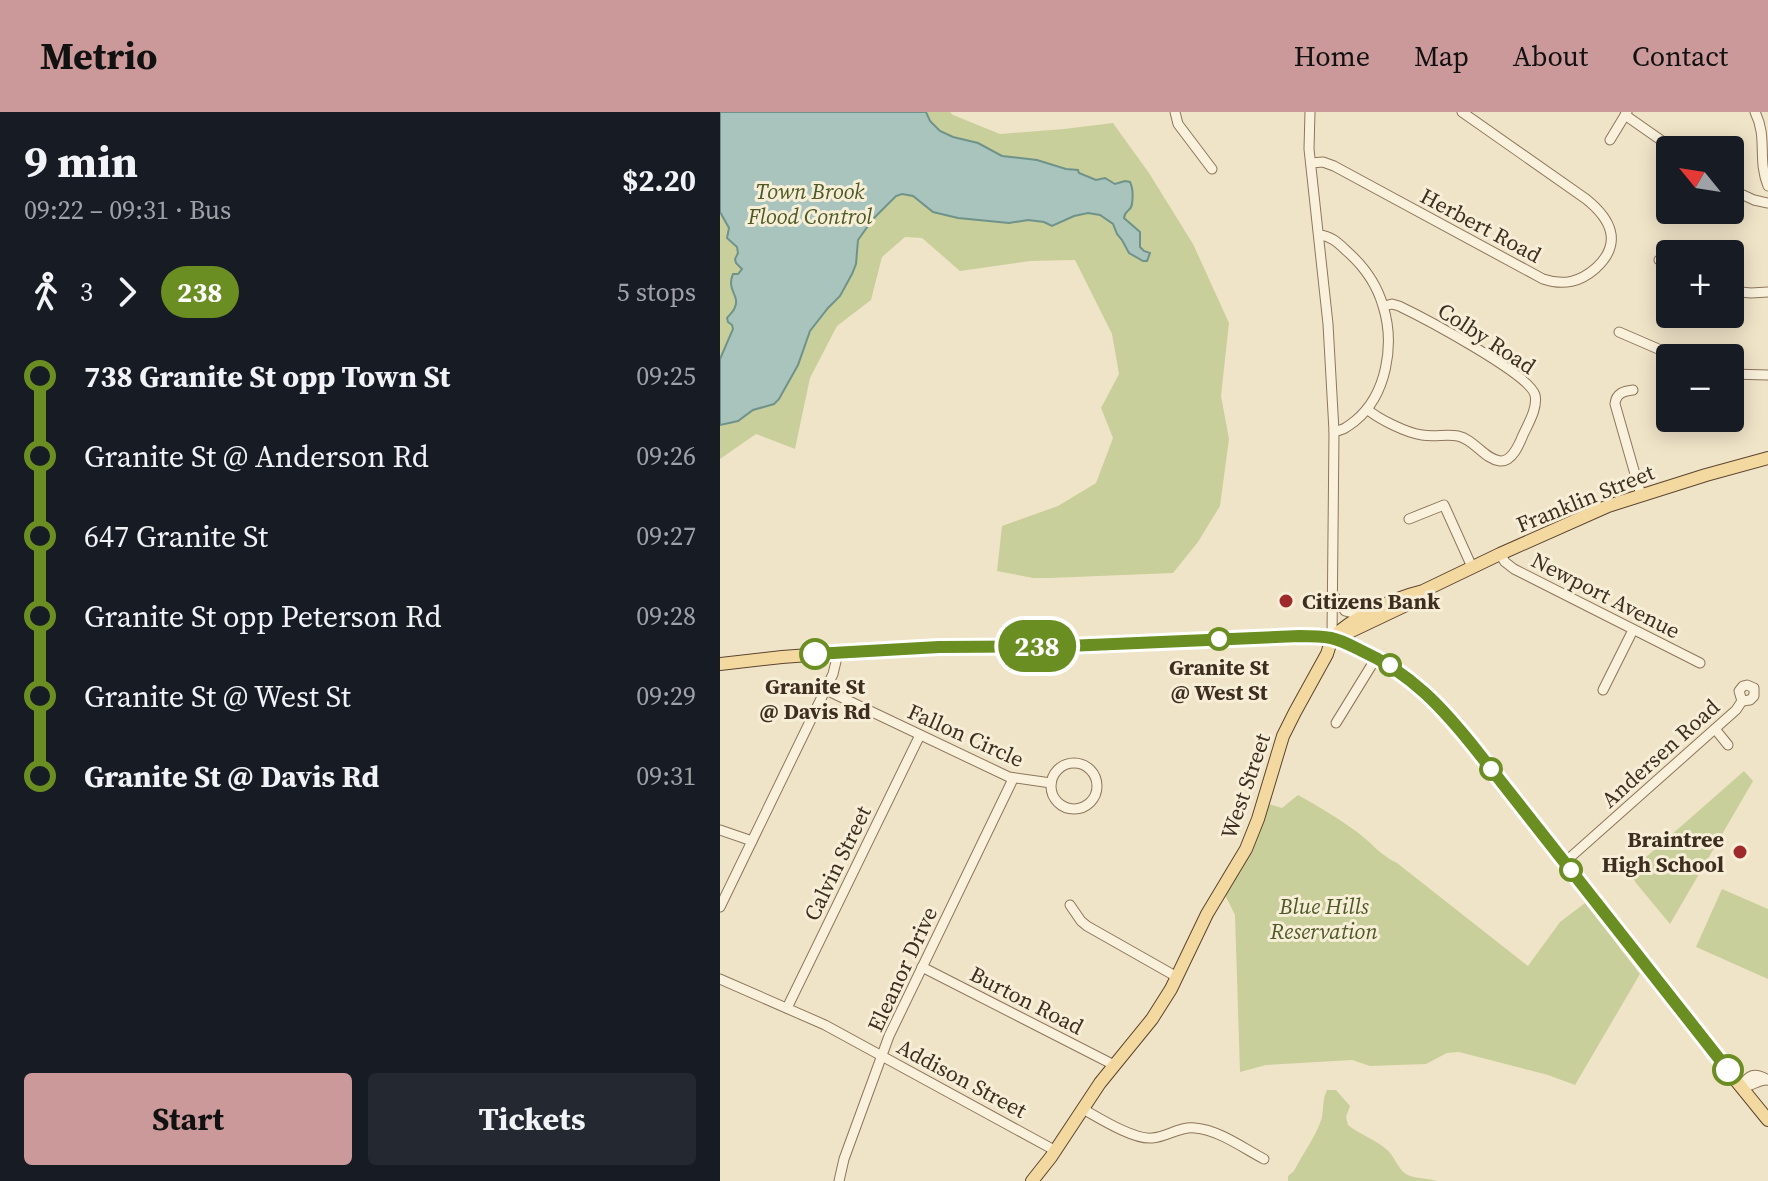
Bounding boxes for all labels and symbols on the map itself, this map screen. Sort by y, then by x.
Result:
north arrow [1656,136,1744,224]
park label: Town Brook Flood Control [747,176,873,231]
street label: Herbert Road [1415,181,1547,270]
street label: Colby Road [1432,295,1542,381]
street label: Franklin Street [1512,456,1659,539]
street label: Newport Avenue [1527,545,1685,645]
place label: Citizens Bank [1302,586,1441,616]
marker: Citizens Bank [1277,592,1295,610]
line badge: 238 [991,620,1083,672]
marker: Granite St @ West St [1208,628,1230,650]
marker: Granite St @ Davis Rd [800,639,830,669]
place label: Granite St @ West St [1169,652,1270,707]
unlabelled marker [1379,654,1401,676]
place label: Granite St @ Davis Rd [759,671,871,726]
street label: Andersen Road [1594,691,1726,814]
street label: Fallon Circle [903,696,1029,774]
street label: West Street [1213,729,1277,843]
unlabelled marker [1480,758,1502,780]
street label: Calvin Street [796,800,878,925]
place label: Braintree High School [1602,824,1724,879]
marker: Braintree High School [1731,843,1749,861]
unlabelled marker [1560,859,1582,881]
park label: Blue Hills Reservation [1269,891,1378,946]
street label: Eleanor Drive [860,902,944,1036]
street label: Burton Road [965,959,1089,1042]
street label: Addison Street [892,1031,1033,1125]
unlabelled marker [1713,1055,1743,1085]

